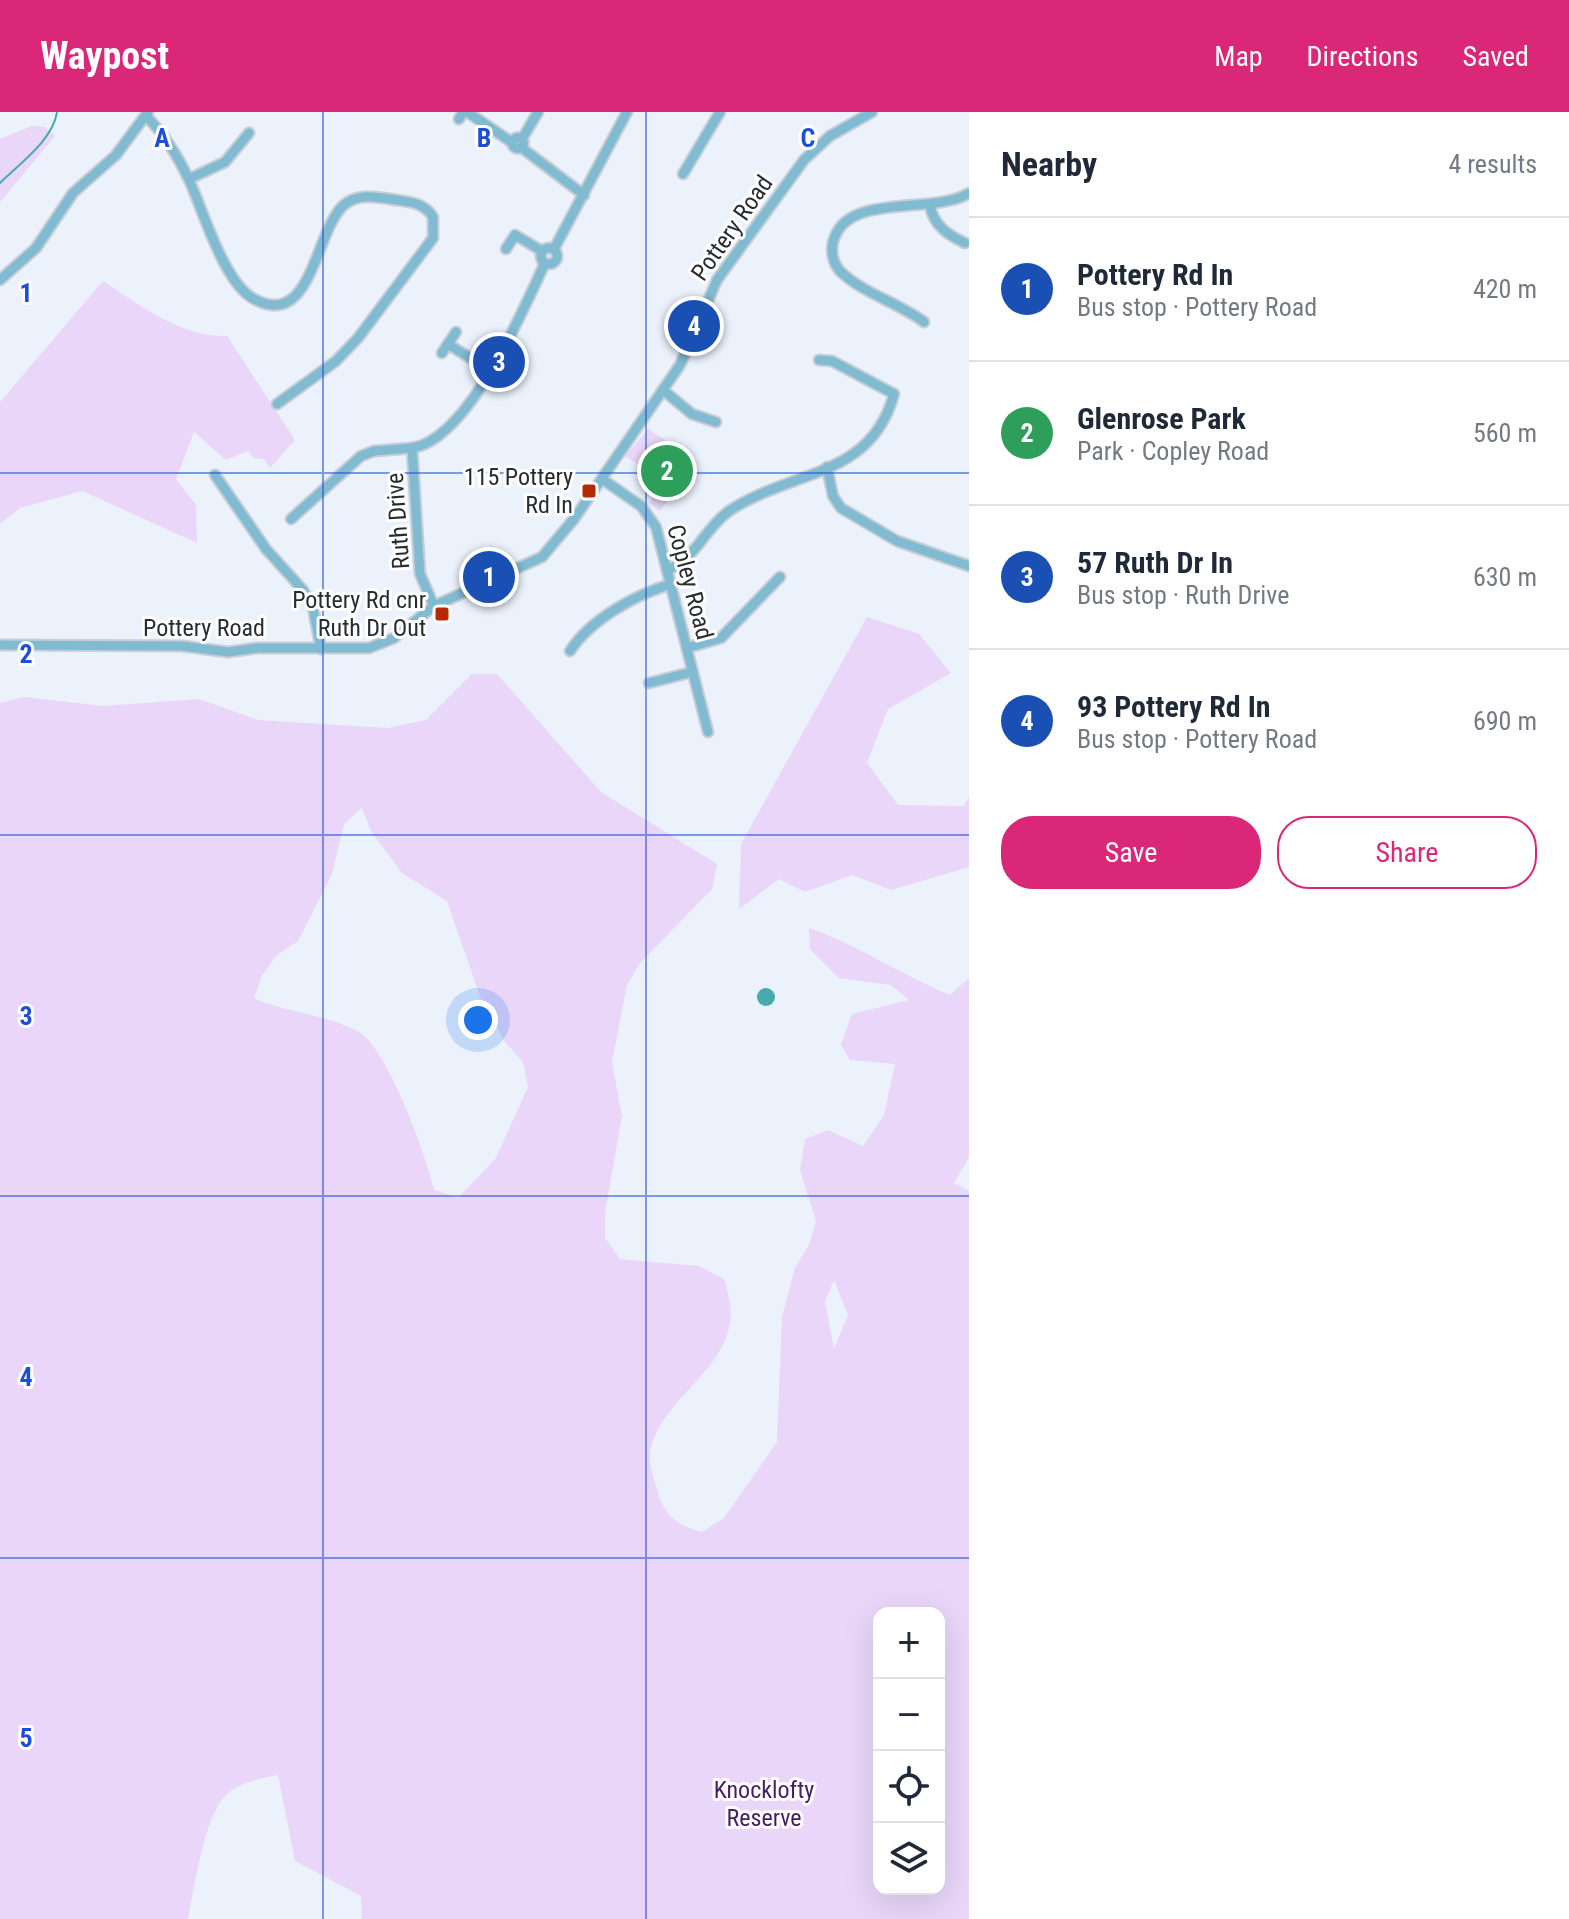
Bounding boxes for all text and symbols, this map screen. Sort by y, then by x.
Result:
text: Waypost [40,34,169,78]
text: Map [1214,40,1263,73]
text: Directions [1307,40,1418,73]
text: Saved [1462,40,1529,73]
text: A [154,123,170,153]
text: B [477,123,491,153]
text: C [801,123,816,153]
text: Nearby [1001,144,1097,184]
text: 4 results [1448,149,1537,179]
street label: Pottery Road [686,170,778,286]
text: Pottery Rd In [1077,257,1233,292]
text: 1 [1020,274,1034,304]
text: 420 m [1473,274,1537,304]
text: 1 [19,278,33,308]
text: Bus stop · Pottery Road [1077,292,1317,322]
pin: 4 [668,296,720,356]
pin: 3 [473,332,525,392]
text: Glenrose Park [1077,401,1246,436]
text: 2 [1020,418,1034,448]
text: 560 m [1473,418,1537,448]
text: Park · Copley Road [1077,436,1269,466]
pin: 2 [641,441,693,501]
place label: 115 Pottery Rd In [464,463,573,519]
street label: Ruth Drive [381,472,415,570]
marker: 115 Pottery Rd In [580,482,598,500]
street label: Copley Road [661,521,719,643]
text: 57 Ruth Dr In [1077,545,1233,580]
pin: 1 [463,547,515,607]
text: 3 [1020,562,1034,592]
text: 630 m [1473,562,1537,592]
text: Bus stop · Ruth Drive [1077,580,1289,610]
place label: Pottery Rd cnr Ruth Dr Out [292,586,426,642]
marker: Pottery Rd cnr Ruth Dr Out [433,605,451,623]
street label: Pottery Road [143,614,265,642]
text: 2 [19,639,33,669]
text: 93 Pottery Rd In [1077,689,1271,724]
text: 4 [1020,706,1034,736]
text: 690 m [1473,706,1537,736]
text: Bus stop · Pottery Road [1077,724,1317,754]
button: Save [1001,816,1261,889]
button: Share [1277,816,1537,889]
your location [458,1000,498,1040]
text: 3 [19,1001,33,1031]
text: 4 [19,1362,33,1392]
map controls [873,1607,945,1895]
button: + [873,1607,945,1679]
button: − [873,1679,945,1751]
text: 5 [19,1723,33,1753]
button: locate [873,1751,945,1823]
park label: Knocklofty Reserve [714,1776,814,1832]
button: layers [873,1823,945,1895]

